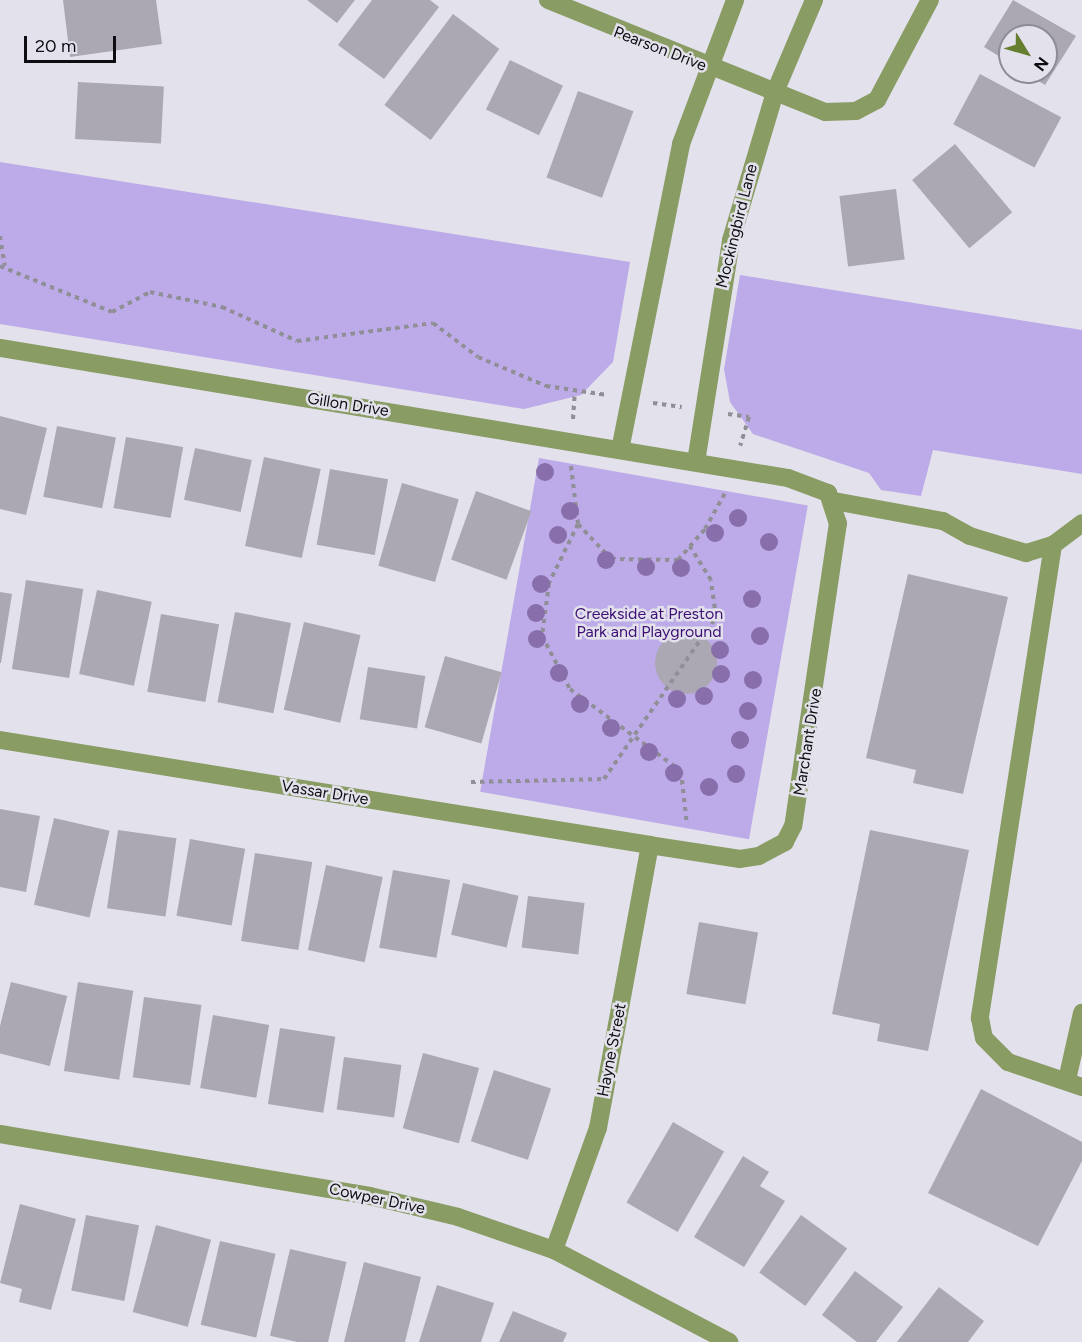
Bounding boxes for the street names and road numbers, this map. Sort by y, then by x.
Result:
street label: Pearson Drive [611,22,709,76]
street label: Mockingbird Lane [712,162,762,290]
street label: Gillon Drive [306,389,390,421]
street label: Marchant Drive [790,687,826,797]
street label: Vassar Drive [280,777,370,809]
street label: Hayne Street [594,1002,630,1098]
street label: Cowper Drive [327,1179,427,1219]

